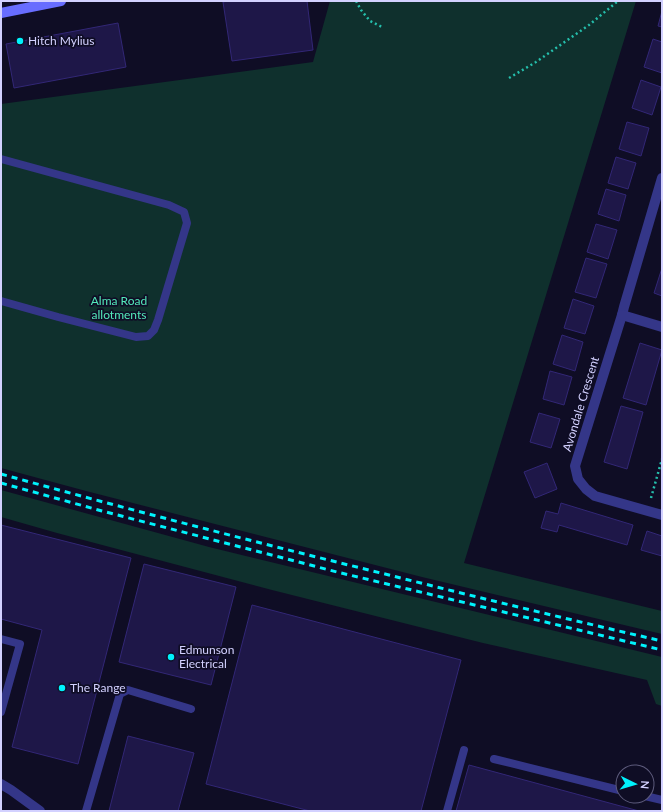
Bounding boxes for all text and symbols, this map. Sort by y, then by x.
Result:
place label: Hitch Mylius [28,33,95,48]
marker: Hitch Mylius [15,36,25,46]
park label: Alma Road allotments [91,293,147,322]
street label: Avondale Crescent [559,354,602,453]
place label: Edmunson Electrical [179,642,234,671]
marker: Edmunson Electrical [166,652,176,662]
place label: The Range [70,680,126,695]
marker: The Range [57,683,67,693]
north arrow [615,764,655,804]
text: N [639,780,652,790]

